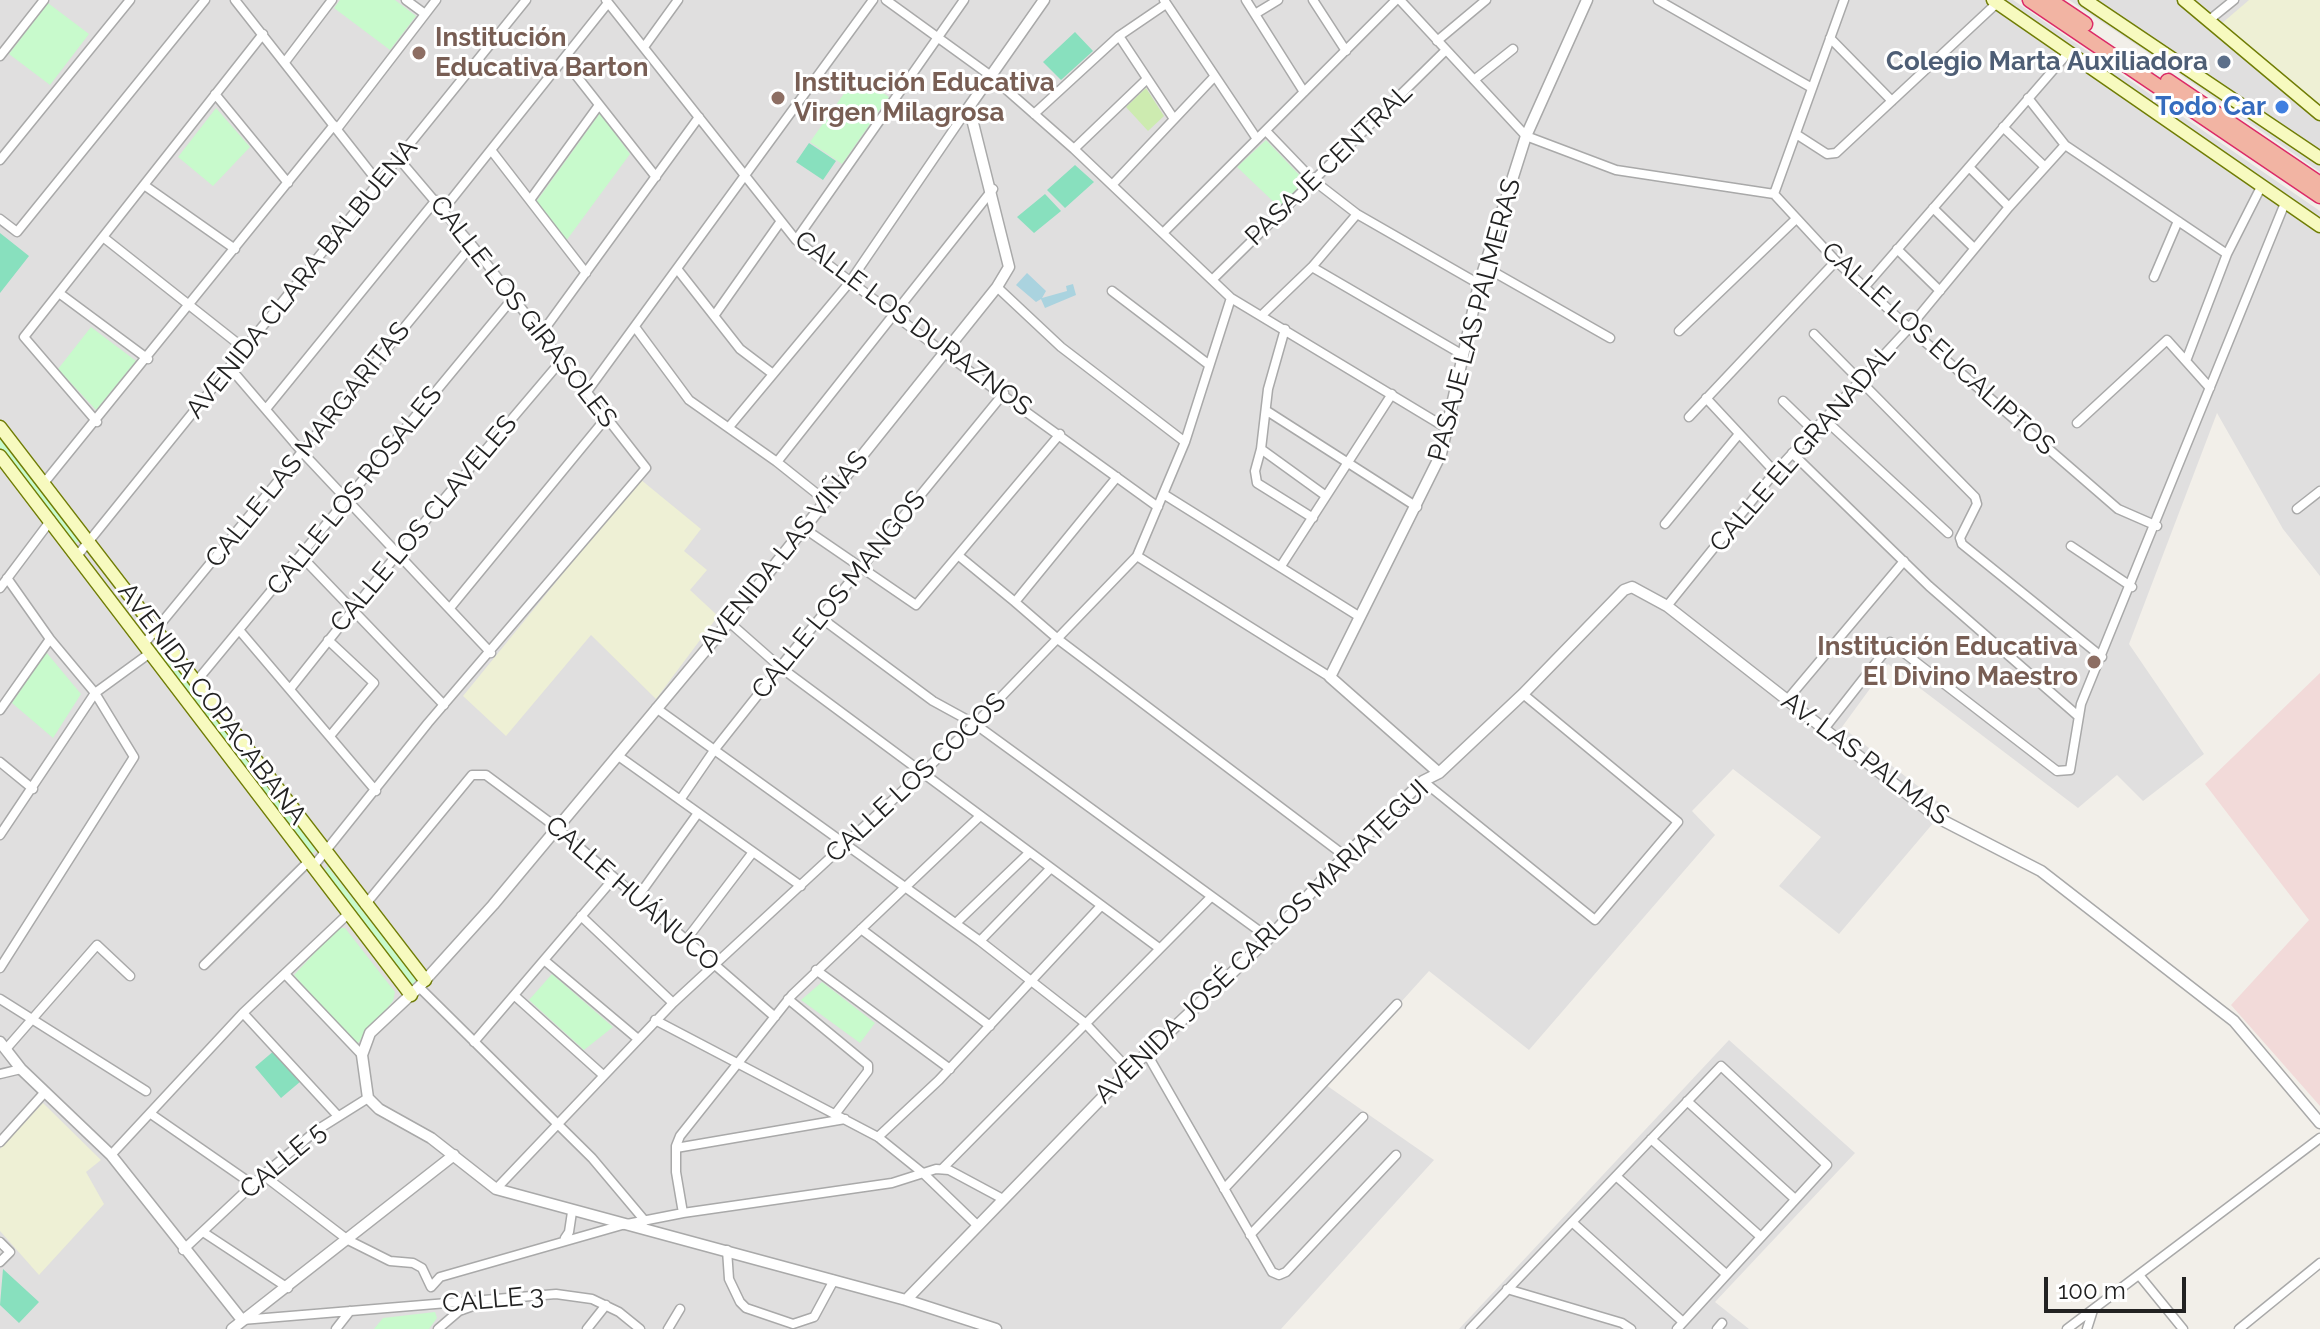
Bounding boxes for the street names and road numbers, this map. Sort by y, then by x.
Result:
street label: PASAJE CENTRAL [1239,78,1419,252]
street label: AVENIDA CLARA BALBUENA [180,133,424,425]
street label: PASAJE LAS PALMERAS [1422,175,1528,465]
street label: CALLE LOS GIRASOLES [423,190,623,434]
street label: CALLE LOS DURAZNOS [788,225,1038,423]
street label: CALLE LOS EUCALIPTOS [1815,236,2061,462]
street label: CALLE LAS MARGARITAS [199,316,417,574]
street label: CALLE EL GRANADAL [1704,337,1902,559]
street label: CALLE LOS ROSALES [261,380,449,602]
street label: CALLE LOS CLAVELES [324,409,524,639]
street label: AVENIDA LAS VIÑAS [693,445,875,659]
street label: CALLE LOS MANGOS [745,485,933,705]
street label: AVENIDA COPACABANA [111,577,313,831]
street label: AV. LAS PALMAS [1775,686,1955,832]
street label: CALLE LOS COCOS [820,687,1012,869]
street label: AVENIDA JOSÉ CARLOS MARIATEGUI [1088,774,1436,1110]
street label: CALLE HUÁNUCO [539,810,725,978]
street label: CALLE 5 [234,1116,332,1206]
street label: CALLE 3 [441,1280,545,1320]

